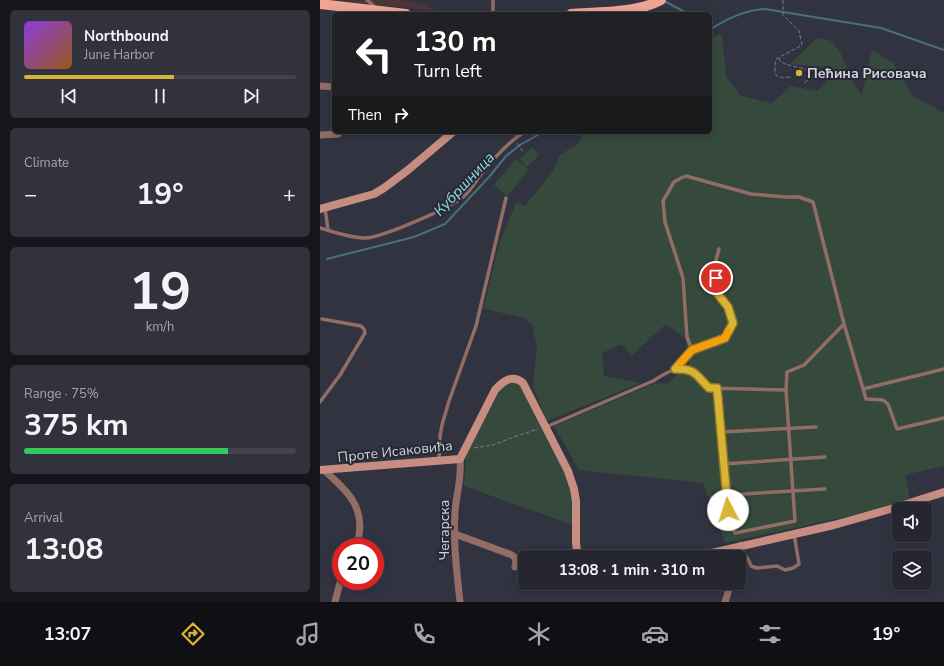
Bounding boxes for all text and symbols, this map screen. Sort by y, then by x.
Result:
text: 130 m [414,23,497,61]
text: Northbound [84,26,169,46]
icon: left [348,28,400,80]
text: June Harbor [84,46,154,64]
text: Turn left [414,59,482,83]
place label: Пећина Рисовача [807,64,927,83]
marker: Пећина Рисовача [794,68,804,78]
icon: previous [58,85,80,107]
icon: pause [149,85,171,107]
icon: next [240,85,262,107]
icon: right [390,104,412,126]
text: Then [348,105,382,125]
water label: Кубршница [429,148,499,220]
text: Climate [24,154,69,172]
text: 19° [136,174,184,215]
text: − [24,180,37,210]
text: + [283,180,296,210]
text: 19 [129,256,191,327]
pin [699,261,733,295]
icon: arrive [705,267,727,289]
text: km/h [146,318,174,336]
text: Range · 75% [24,385,99,403]
text: 375 km [24,405,129,446]
street label: Проте Исаковића [337,436,453,467]
position arrow [707,489,749,531]
street label: Чегарска [435,500,454,560]
map controls [892,502,932,590]
button: sound [892,502,932,542]
text: Arrival [24,509,63,527]
text: 13:08 [24,529,103,570]
speed limit sign: 20 [332,538,384,590]
button: layers [892,550,932,590]
text: 13:08 · 1 min · 310 m [559,560,705,580]
icon: directions [179,620,207,648]
icon: music [294,620,322,648]
icon: phone [410,620,438,648]
icon: climate [525,620,553,648]
icon: car [641,620,669,648]
icon: filters [756,620,784,648]
text: 13:07 [44,622,91,646]
text: 19° [872,622,900,646]

